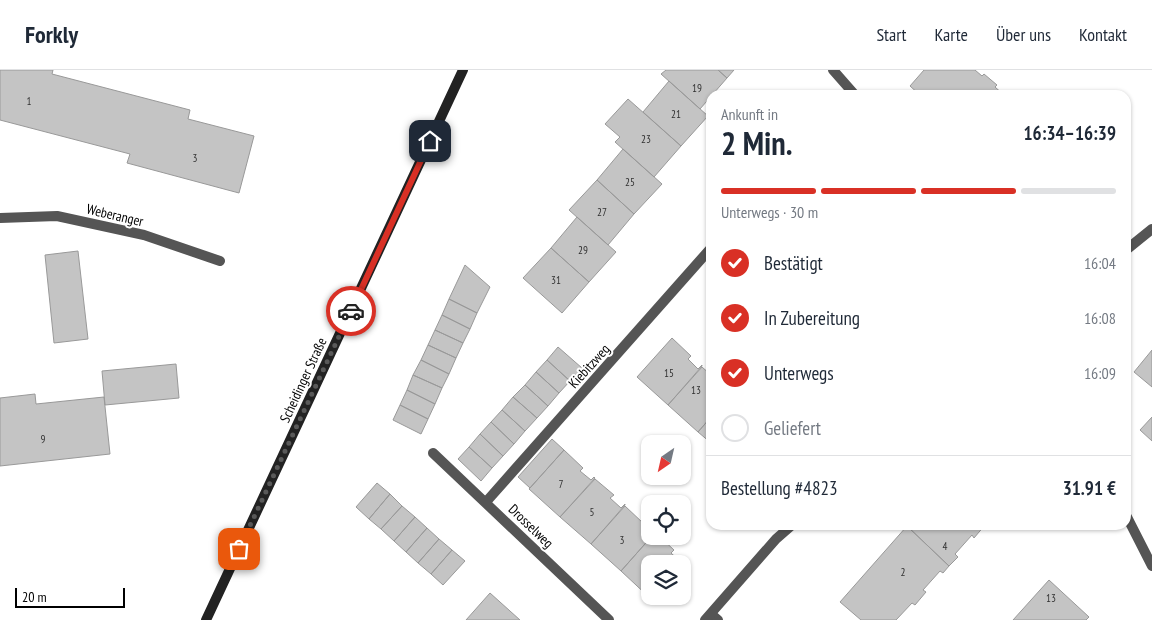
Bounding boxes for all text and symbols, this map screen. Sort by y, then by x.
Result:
text: Forkly [25,19,78,50]
text: Start [876,23,907,46]
text: Karte [935,23,968,46]
text: Über uns [996,23,1051,46]
text: Kontakt [1079,23,1127,46]
house number: 19 [692,81,702,95]
house number: 1 [27,94,32,108]
text: Ankunft in [721,104,778,124]
house number: 21 [671,107,681,121]
pin [409,120,451,162]
text: 16:34–16:39 [1023,121,1116,145]
text: 2 Min. [721,122,792,164]
icon: home [416,127,444,155]
house number: 23 [641,132,651,146]
house number: 3 [193,151,198,165]
house number: 25 [625,175,635,189]
street label: Weberanger [85,200,145,230]
text: Unterwegs · 30 m [721,202,818,222]
house number: 27 [597,205,607,219]
house number: 29 [578,243,588,257]
icon: check [721,249,749,277]
text: Bestätigt [764,251,823,275]
text: 16:04 [1084,253,1116,273]
house number: 31 [551,273,561,287]
courier [326,286,376,336]
icon: car [337,297,365,325]
icon: check [721,304,749,332]
text: In Zubereitung [764,306,860,330]
text: 16:08 [1084,308,1116,328]
street label: Scheidinger Straße [275,334,331,425]
street label: Kiebitzweg [564,340,614,392]
icon: check [721,359,749,387]
text: Unterwegs [764,361,834,385]
text: 16:09 [1084,363,1116,383]
house number: 15 [664,366,674,380]
house number: 13 [691,383,701,397]
text: Geliefert [764,416,821,440]
house number: 9 [41,432,46,446]
north arrow [641,435,691,485]
map controls [641,435,691,605]
text: Bestellung #4823 [721,476,838,500]
text: 31.91 € [1063,476,1116,500]
house number: 7 [559,477,564,491]
button: locate [641,495,691,545]
street label: Drosselweg [505,500,557,552]
house number: 5 [590,505,595,519]
pin [218,528,260,570]
house number: 3 [620,533,625,547]
icon: bag [225,535,253,563]
house number: 4 [943,539,948,553]
button: layers [641,555,691,605]
house number: 2 [901,565,906,579]
scale bar [15,585,125,608]
text: 20 m [22,588,47,606]
house number: 13 [1046,591,1056,605]

